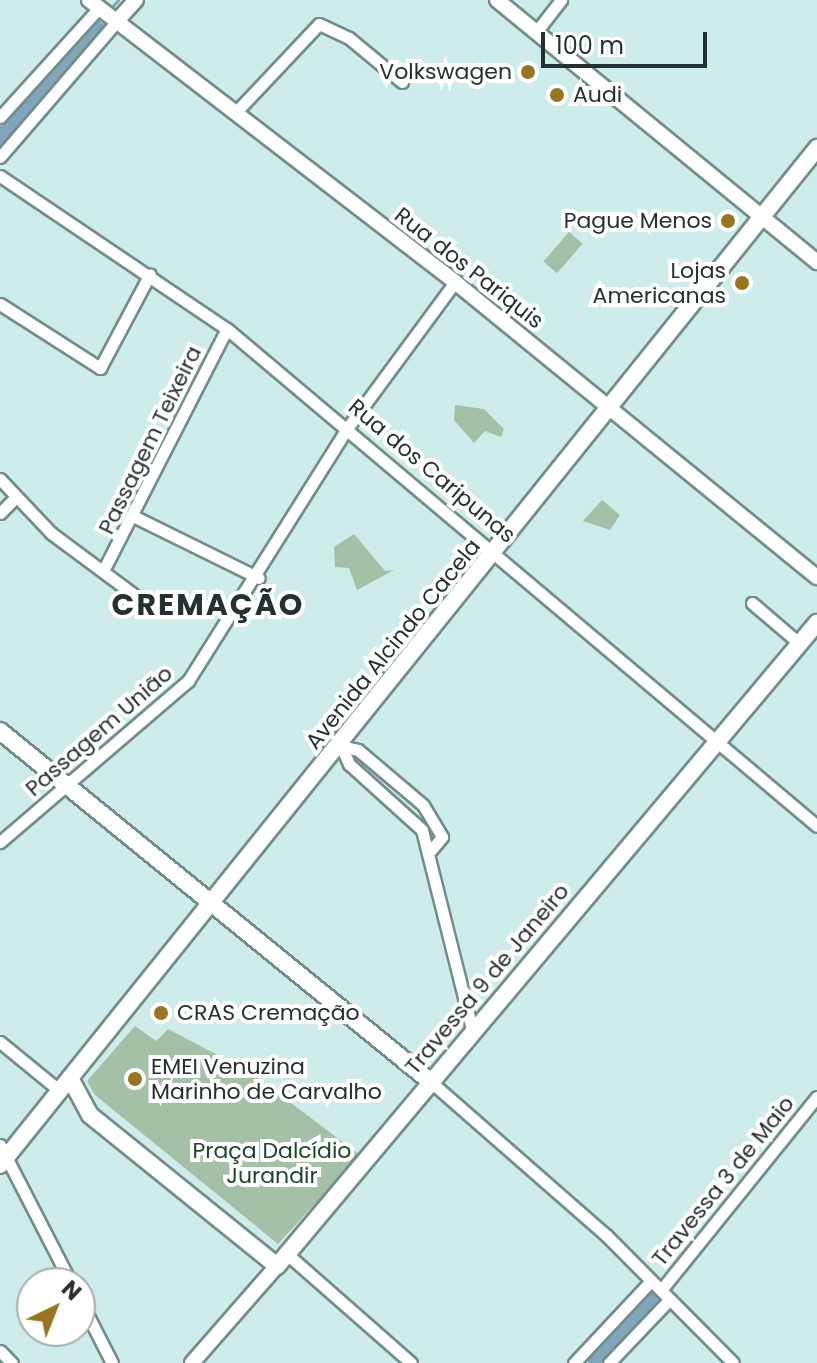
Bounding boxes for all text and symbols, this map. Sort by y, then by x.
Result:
scale bar [545,16,711,66]
text: 100 m [555,29,624,62]
place label: Volkswagen [379,59,512,85]
marker: Volkswagen [519,63,537,81]
place label: Audi [573,82,622,108]
marker: Audi [548,86,566,104]
street label: Rua dos Pariquis [389,202,549,334]
place label: Pague Menos [564,208,712,234]
marker: Pague Menos [719,212,737,230]
place label: Lojas Americanas [593,257,726,308]
marker: Lojas Americanas [733,274,751,292]
street label: Passagem Teixeira [93,342,207,538]
street label: Rua dos Caripunas [343,394,521,548]
street label: Avenida Alcindo Cacela [300,534,486,754]
district label: CREMAÇÃO [112,587,304,623]
street label: Passagem União [20,660,178,802]
street label: Travessa 9 de Janeiro [400,878,574,1080]
place label: CRAS Cremação [177,1000,360,1026]
marker: CRAS Cremação [152,1004,170,1022]
place label: EMEI Venuzina Marinho de Carvalho [151,1053,382,1104]
marker: EMEI Venuzina Marinho de Carvalho [126,1070,144,1088]
street label: Travessa 3 de Maio [646,1091,800,1271]
park label: Praça Dalcídio Jurandir [193,1137,351,1188]
north arrow [16,1267,96,1347]
text: N [55,1274,88,1308]

